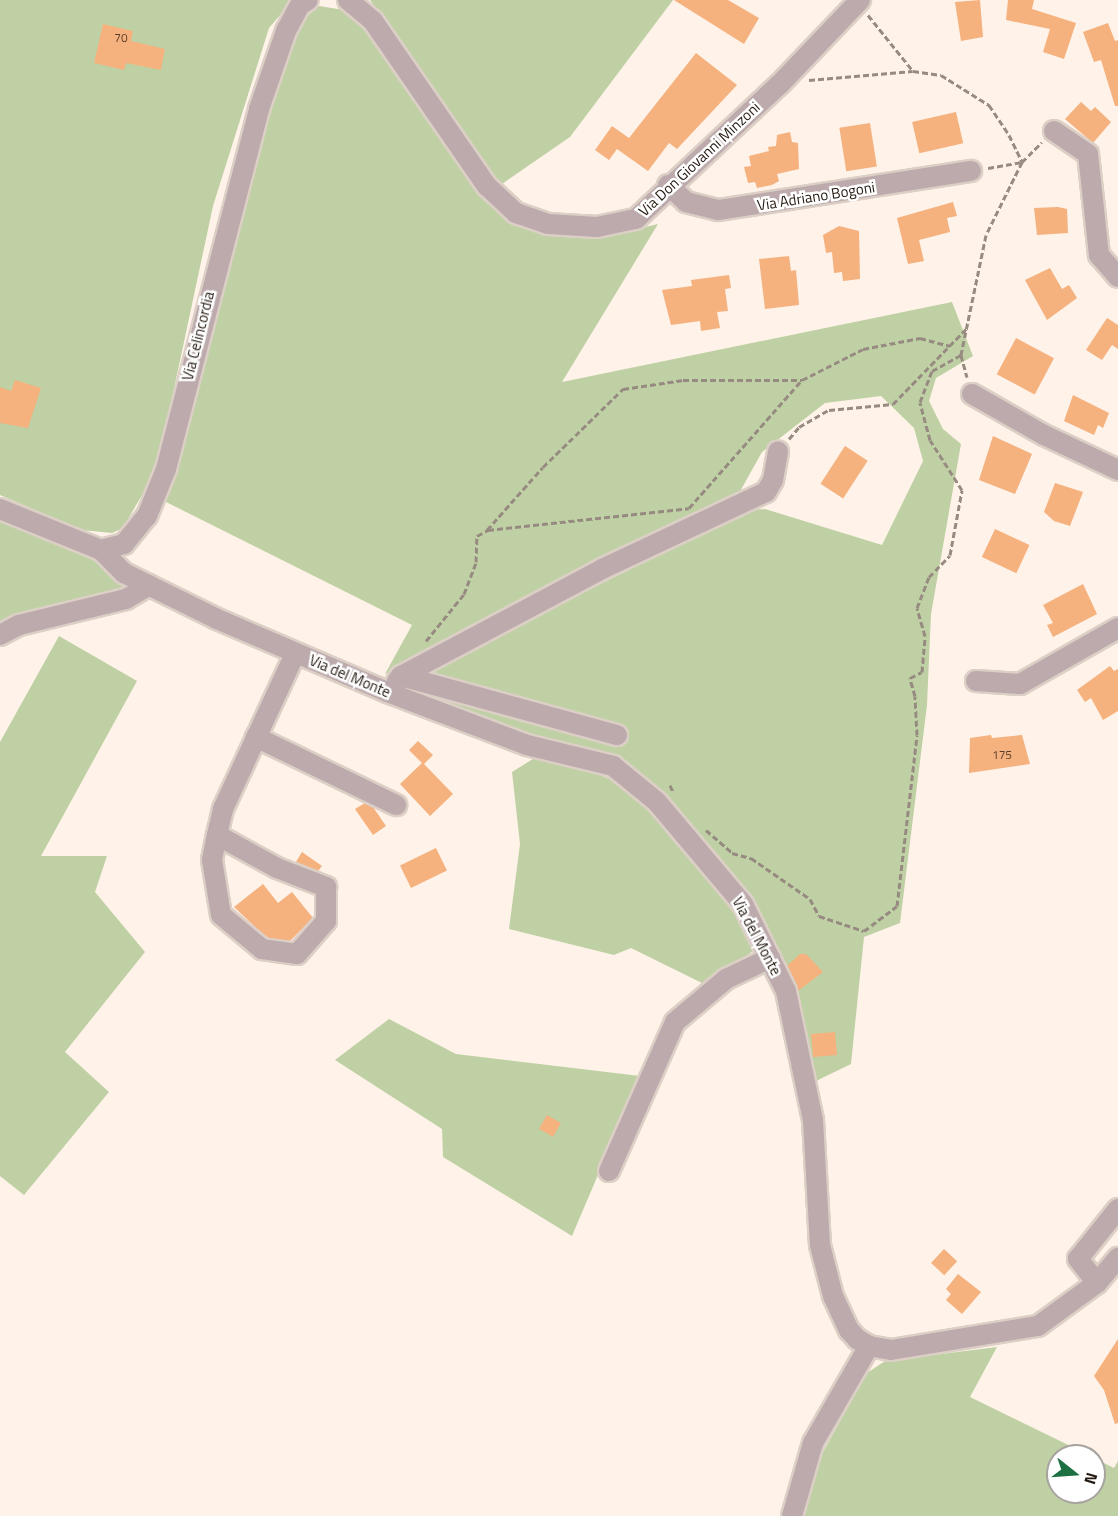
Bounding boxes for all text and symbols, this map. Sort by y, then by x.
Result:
house number: 70 [114,31,128,45]
street label: Via Don Giovanni Minzoni [635,98,763,220]
street label: Via Adriano Bogoni [756,178,876,214]
street label: Via Celincordia [178,290,218,382]
street label: Via del Monte [307,651,393,701]
house number: 175 [992,748,1012,762]
street label: Via del Monte [729,894,785,978]
north arrow [1046,1444,1106,1504]
text: N [1078,1470,1104,1487]

